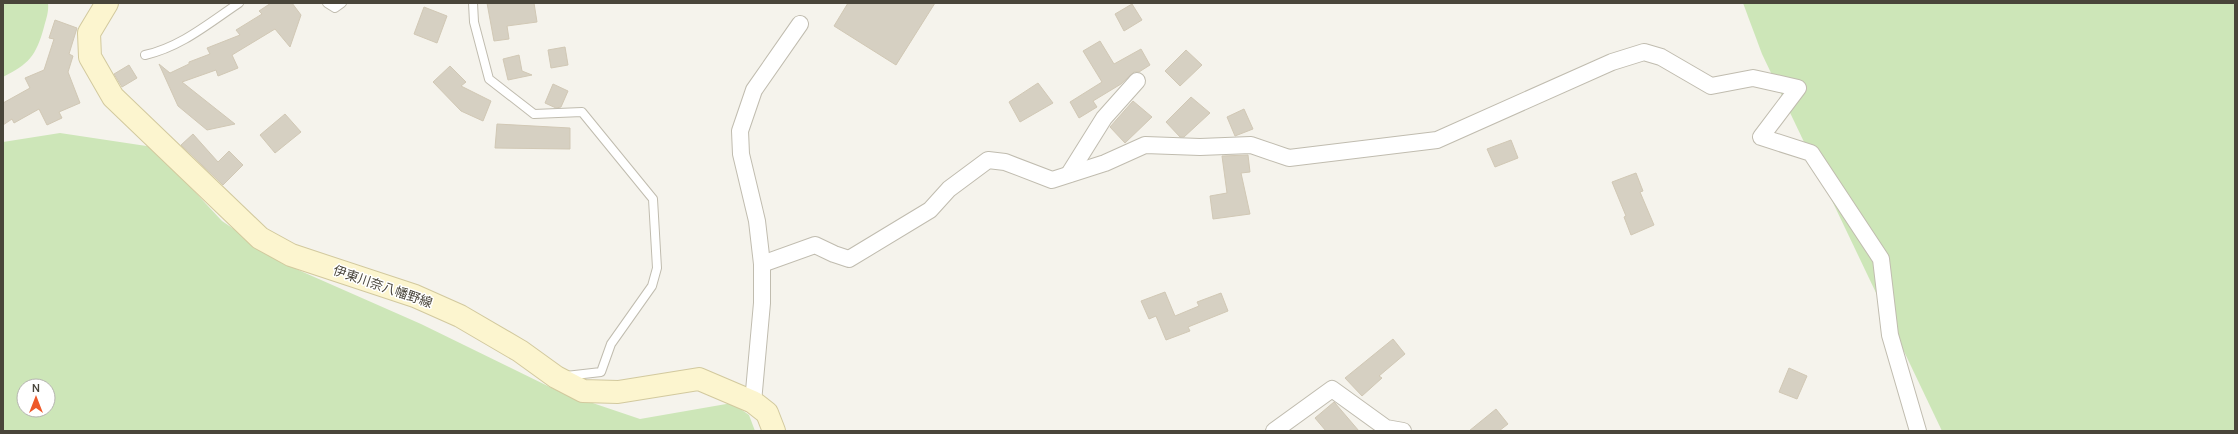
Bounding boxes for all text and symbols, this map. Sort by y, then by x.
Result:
street label: 伊東川奈八幡野線 [331,261,435,311]
north arrow [16,378,56,418]
text: N [32,380,40,395]

